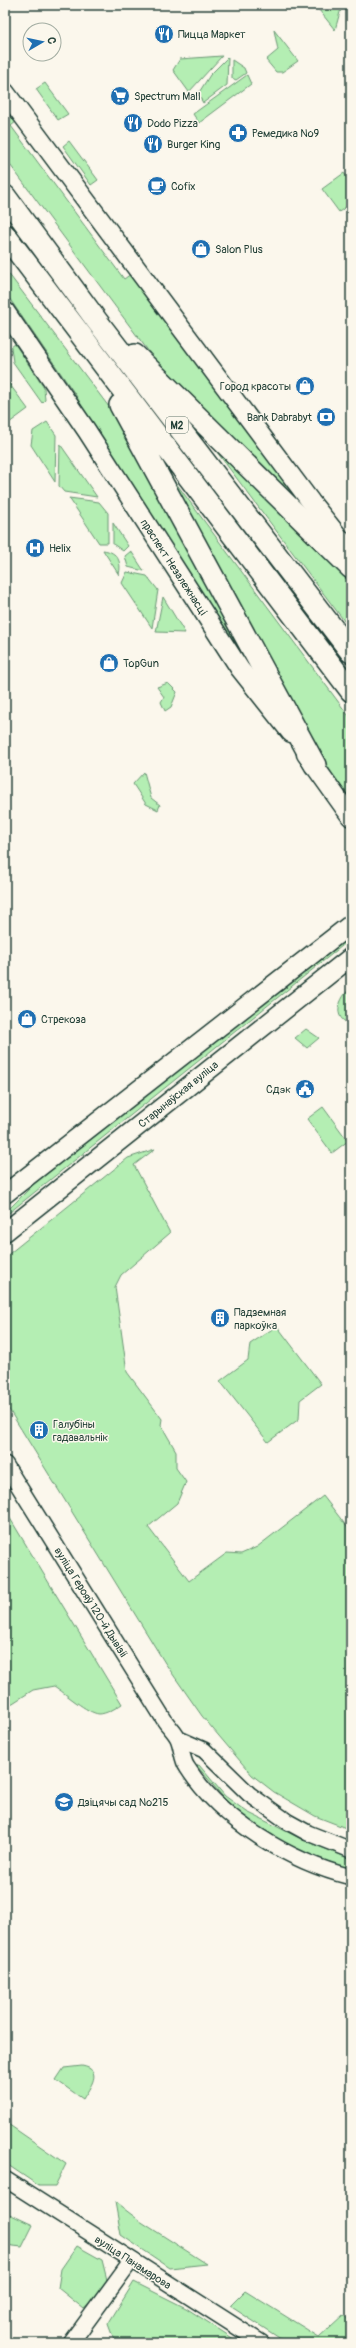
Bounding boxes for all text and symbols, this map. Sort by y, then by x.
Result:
north arrow [22,22,62,62]
restaurant icon: Пицца Маркет [153,23,175,45]
place label: Пицца Маркет [178,28,246,41]
text: С [44,36,58,45]
supermarket icon: Spectrum Mall [109,85,131,107]
place label: Spectrum Mall [134,90,201,103]
restaurant icon: Dodo Pizza [122,112,144,134]
place label: Dodo Pizza [147,117,198,130]
pharmacy icon: Ремедика №9 [227,122,249,144]
place label: Ремедика №9 [252,127,320,140]
restaurant icon: Burger King [142,133,164,155]
place label: Burger King [167,138,221,151]
cafe icon: Cofix [146,175,168,197]
place label: Cofix [171,180,196,193]
shop icon: Salon Plus [190,238,212,260]
place label: Salon Plus [215,243,263,256]
shop icon: Город красоты [294,375,316,397]
place label: Город красоты [220,380,291,393]
bank icon: Bank Dabrabyt [315,406,337,428]
place label: Bank Dabrabyt [247,411,313,424]
road number: М2 [166,417,188,433]
street label: праспект Незалежнасці [138,517,210,618]
hospital icon: Helix [24,537,46,559]
place label: Helix [49,542,71,555]
shop icon: TopGun [98,652,120,674]
place label: TopGun [123,657,159,670]
shop icon: Стрекоза [16,1008,38,1030]
place label: Стрекоза [41,1013,86,1026]
street label: Старынаўская вуліца [136,1058,221,1131]
public building icon: Сдэк [294,1078,316,1100]
place label: Сдэк [266,1083,291,1096]
place label: Падземная паркоўка [234,1306,286,1332]
building icon: Падземная паркоўка [209,1307,231,1329]
place label: Галубіны гадавальнік [53,1418,108,1444]
building icon: Галубіны гадавальнік [28,1419,50,1441]
street label: вуліца Герояў 120-й Дывізіі [51,1545,130,1660]
school or university icon: Дзіцячы сад №215 [53,1791,75,1813]
place label: Дзіцячы сад №215 [77,1796,168,1809]
street label: вуліца Панамарова [92,2233,173,2292]

